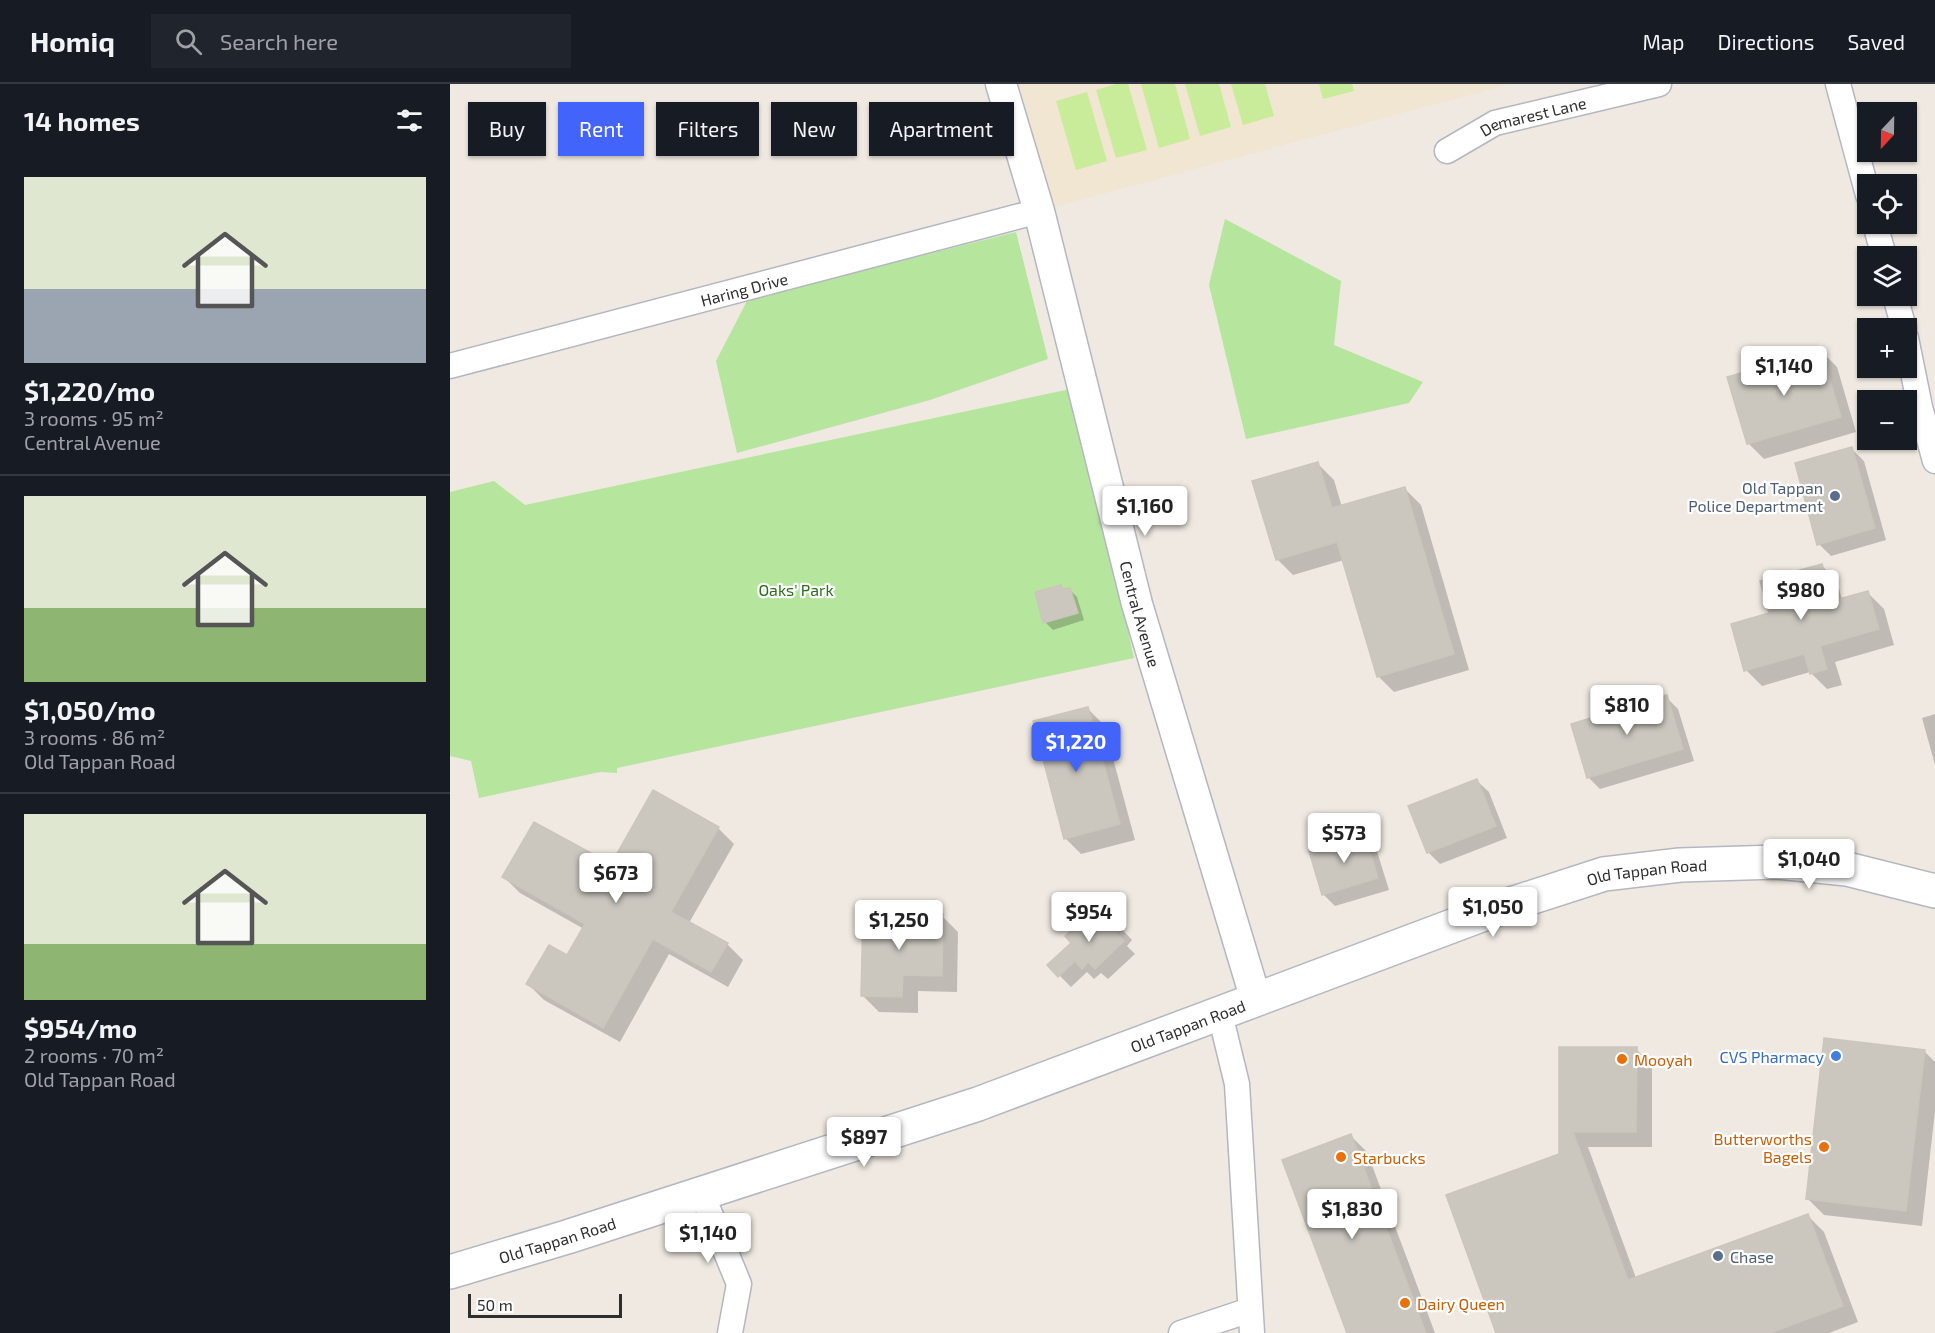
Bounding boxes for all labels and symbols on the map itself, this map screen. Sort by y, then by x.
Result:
street label: Demarest Lane [1476,92,1588,139]
north arrow [1857,102,1917,162]
street label: Haring Drive [698,268,790,309]
pin: $1,140 [1735,346,1833,397]
place label: Old Tappan Police Department [1688,478,1823,515]
pin: $1,160 [1096,486,1194,537]
marker: Old Tappan Police Department [1828,489,1842,503]
street label: Central Avenue [1117,559,1165,669]
pin: $980 [1765,570,1837,621]
park label: Oaks' Park [758,580,834,599]
pin: $810 [1591,685,1663,736]
pin: $1,220 [1027,722,1125,773]
pin: $573 [1308,813,1380,864]
pin: $1,040 [1760,839,1858,890]
pin: $673 [580,853,652,904]
street label: Old Tappan Road [1584,855,1707,889]
pin: $1,050 [1444,887,1542,938]
pin: $954 [1053,892,1125,943]
pin: $1,250 [850,900,948,951]
street label: Old Tappan Road [1127,995,1248,1056]
place label: CVS Pharmacy [1720,1047,1825,1066]
marker: CVS Pharmacy [1829,1049,1843,1063]
place label: Mooyah [1634,1050,1693,1069]
marker: Mooyah [1615,1052,1629,1066]
pin: $897 [828,1117,900,1168]
place label: Butterworths Bagels [1714,1129,1812,1166]
marker: Butterworths Bagels [1817,1140,1831,1154]
place label: Starbucks [1353,1148,1426,1167]
marker: Starbucks [1334,1150,1348,1164]
pin: $1,830 [1303,1189,1401,1240]
street label: Old Tappan Road [496,1212,618,1266]
pin: $1,140 [659,1213,757,1264]
place label: Chase [1730,1247,1774,1266]
marker: Chase [1711,1249,1725,1263]
scale bar [468,1291,622,1318]
place label: Dairy Queen [1417,1294,1505,1314]
marker: Dairy Queen [1398,1296,1412,1310]

